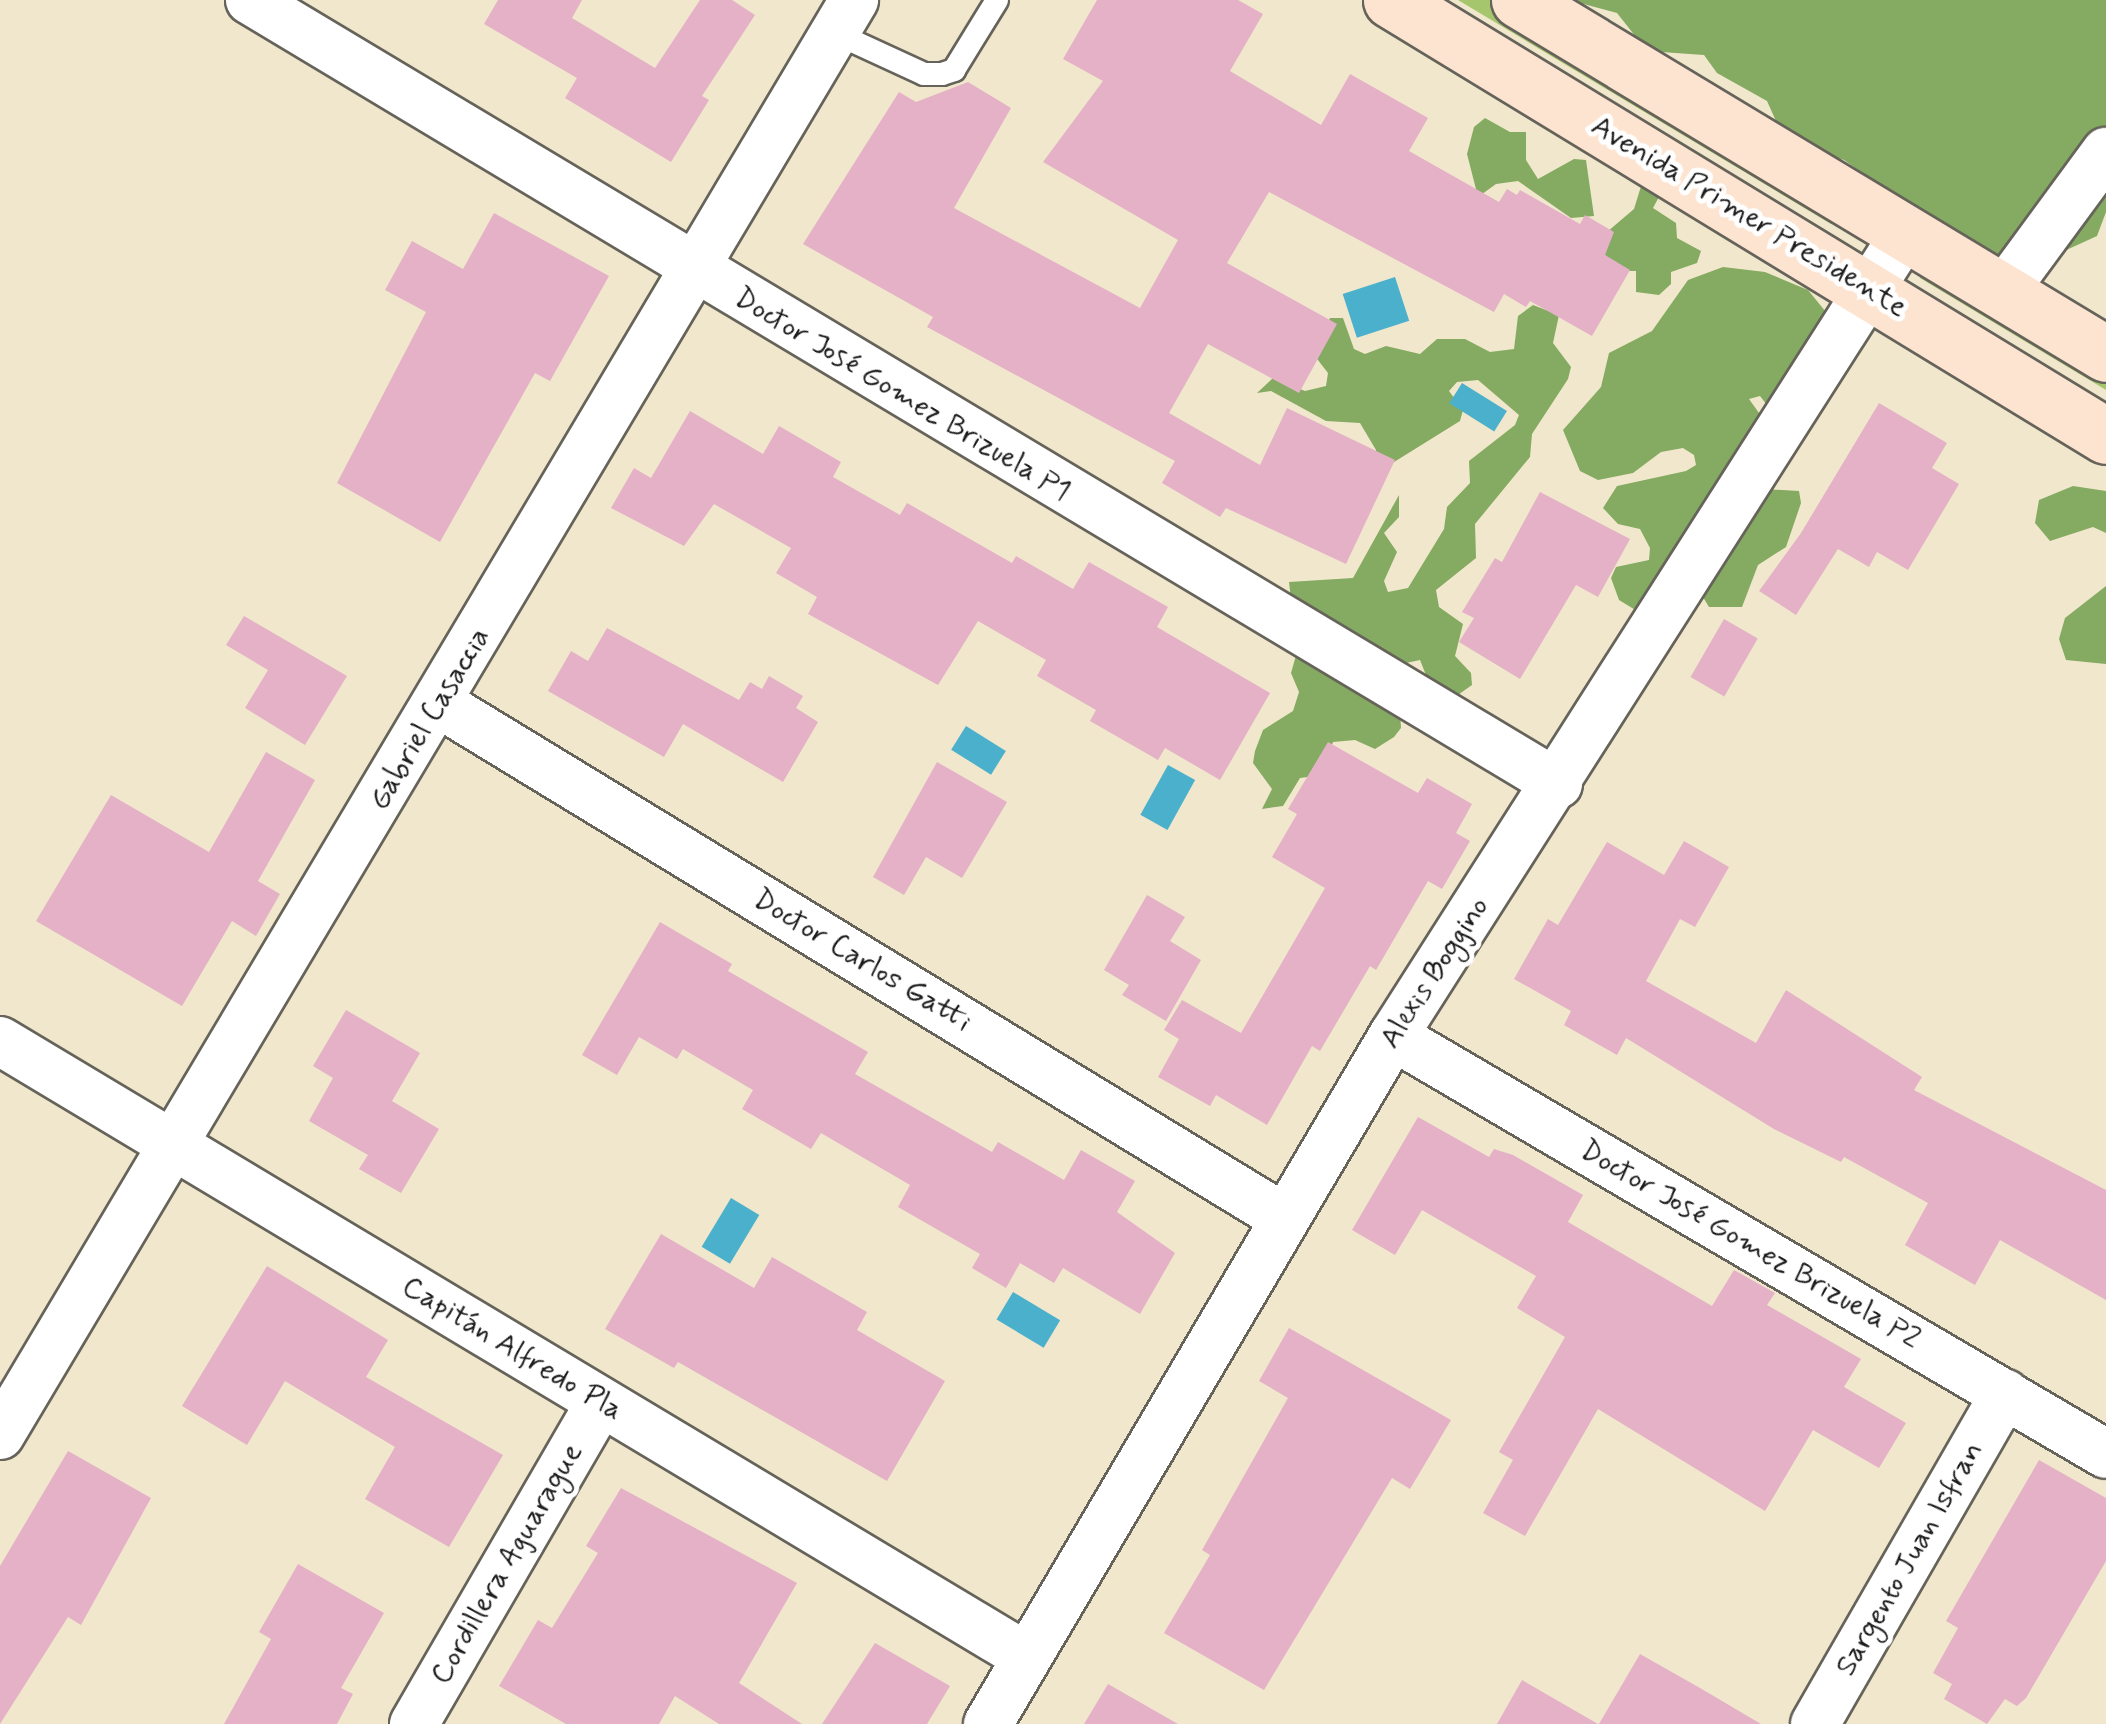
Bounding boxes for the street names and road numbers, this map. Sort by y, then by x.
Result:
street label: Avenida Primer Presidente [1591,112,1907,322]
street label: Doctor José Gomez Brizuela P1 [725,279,1079,511]
street label: Gabriel Casaccia [360,619,500,819]
street label: Doctor Carlos Gatti [746,882,978,1040]
street label: Alexis Boggino [1373,890,1497,1056]
street label: Doctor José Gomez Brizuela P2 [1571,1131,1929,1359]
street label: Capitán Alfredo Pla [395,1269,629,1429]
street label: Sargento Juan Isfran [1826,1432,1994,1686]
street label: Cordillera Aguarague [425,1441,589,1687]

